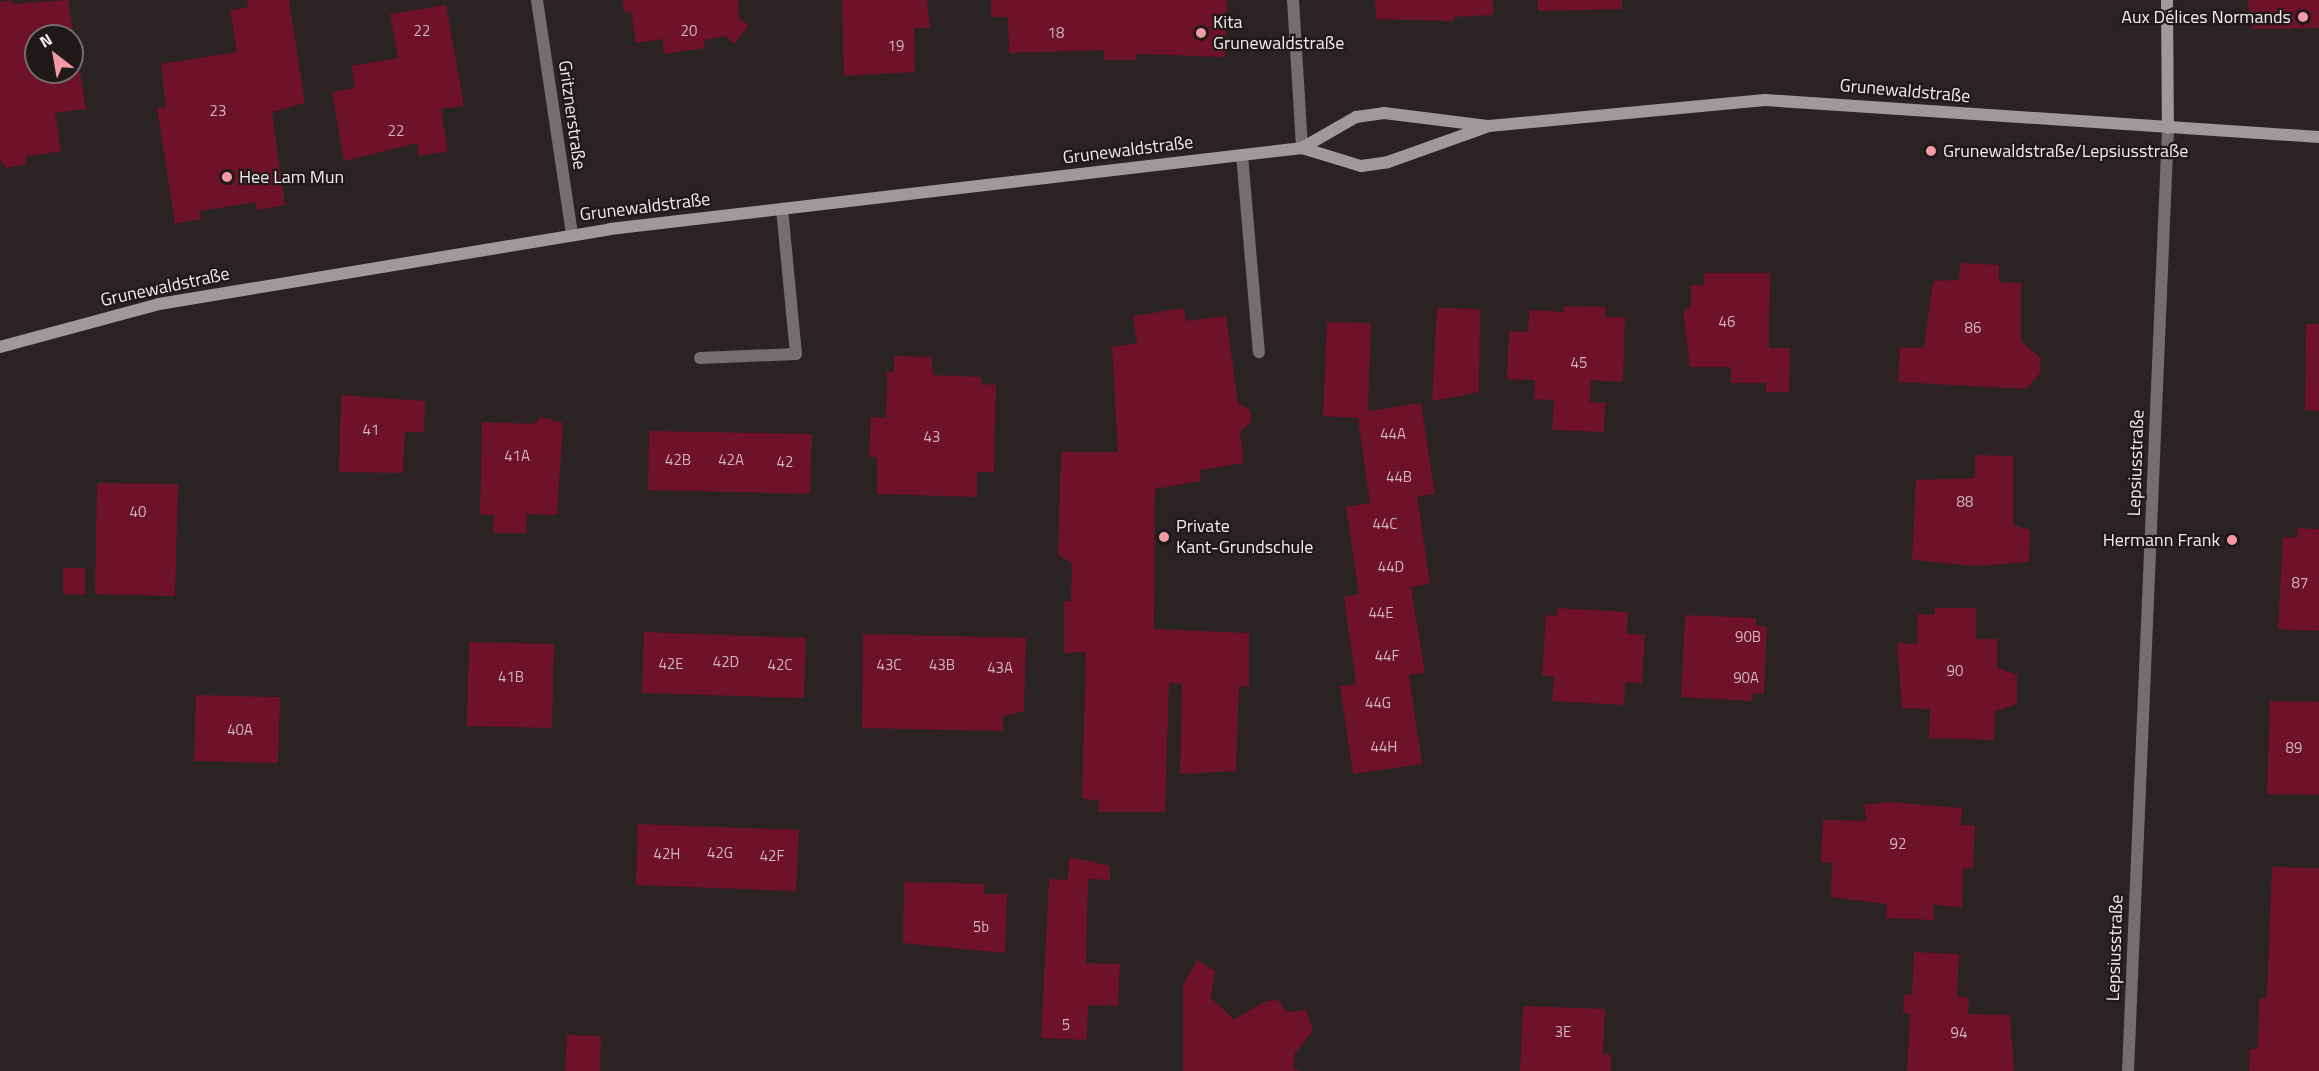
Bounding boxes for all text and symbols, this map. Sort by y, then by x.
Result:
place label: Aux Délices Normands [2121,6,2291,28]
marker: Aux Délices Normands [2296,10,2310,24]
place label: Kita Grunewaldstraße [1213,12,1344,54]
house number: 22 [414,22,430,40]
house number: 20 [681,22,697,40]
north arrow [24,24,84,84]
house number: 18 [1048,24,1064,42]
marker: Kita Grunewaldstraße [1194,26,1208,40]
text: N [35,27,57,53]
house number: 19 [888,37,904,55]
street label: Gritznerstraße [554,59,590,171]
street label: Grunewaldstraße [1839,75,1971,107]
house number: 23 [210,102,226,120]
house number: 22 [388,122,404,140]
street label: Grunewaldstraße [1062,131,1194,169]
place label: Grunewaldstraße/Lepsiusstraße [1943,140,2188,162]
marker: Grunewaldstraße/Lepsiusstraße [1924,144,1938,158]
place label: Hee Lam Mun [239,166,344,188]
marker: Hee Lam Mun [220,170,234,184]
street label: Grunewaldstraße [579,188,711,226]
street label: Grunewaldstraße [99,263,231,311]
house number: 46 [1719,313,1735,331]
house number: 86 [1965,319,1981,337]
house number: 45 [1571,354,1587,372]
street label: Lepsiusstraße [2123,409,2149,517]
house number: 41 [363,421,379,439]
house number: 44A [1380,425,1406,443]
house number: 43 [924,428,940,446]
house number: 41A [504,447,530,465]
house number: 42B [665,451,691,469]
house number: 42A [718,451,744,469]
house number: 42 [777,453,793,471]
house number: 44B [1386,468,1412,486]
house number: 88 [1957,493,1973,511]
house number: 40 [130,503,146,521]
house number: 44C [1373,515,1397,533]
place label: Private Kant-Grundschule [1176,516,1313,558]
place label: Hermann Frank [2103,529,2220,551]
marker: Private Kant-Grundschule [1157,530,1171,544]
marker: Hermann Frank [2225,533,2239,547]
house number: 44D [1378,558,1404,576]
house number: 87 [2292,574,2308,592]
house number: 44E [1368,604,1394,622]
house number: 90B [1735,628,1761,646]
house number: 44F [1375,647,1399,665]
house number: 42D [713,653,739,671]
house number: 42E [658,655,684,673]
house number: 42C [768,656,792,674]
house number: 43C [877,656,901,674]
house number: 43B [929,656,955,674]
house number: 43A [987,659,1013,677]
house number: 90 [1947,662,1963,680]
house number: 41B [498,668,524,686]
house number: 90A [1733,669,1759,687]
house number: 44G [1365,694,1391,712]
house number: 40A [227,721,253,739]
house number: 44H [1371,738,1397,756]
house number: 89 [2286,739,2302,757]
house number: 92 [1890,835,1906,853]
house number: 42G [707,844,733,862]
house number: 42H [654,845,680,863]
house number: 42F [760,847,784,865]
street label: Lepsiusstraße [2102,894,2128,1002]
house number: 5b [973,918,989,936]
house number: 5 [1062,1016,1070,1034]
house number: 3E [1555,1023,1571,1041]
house number: 94 [1951,1024,1967,1042]

